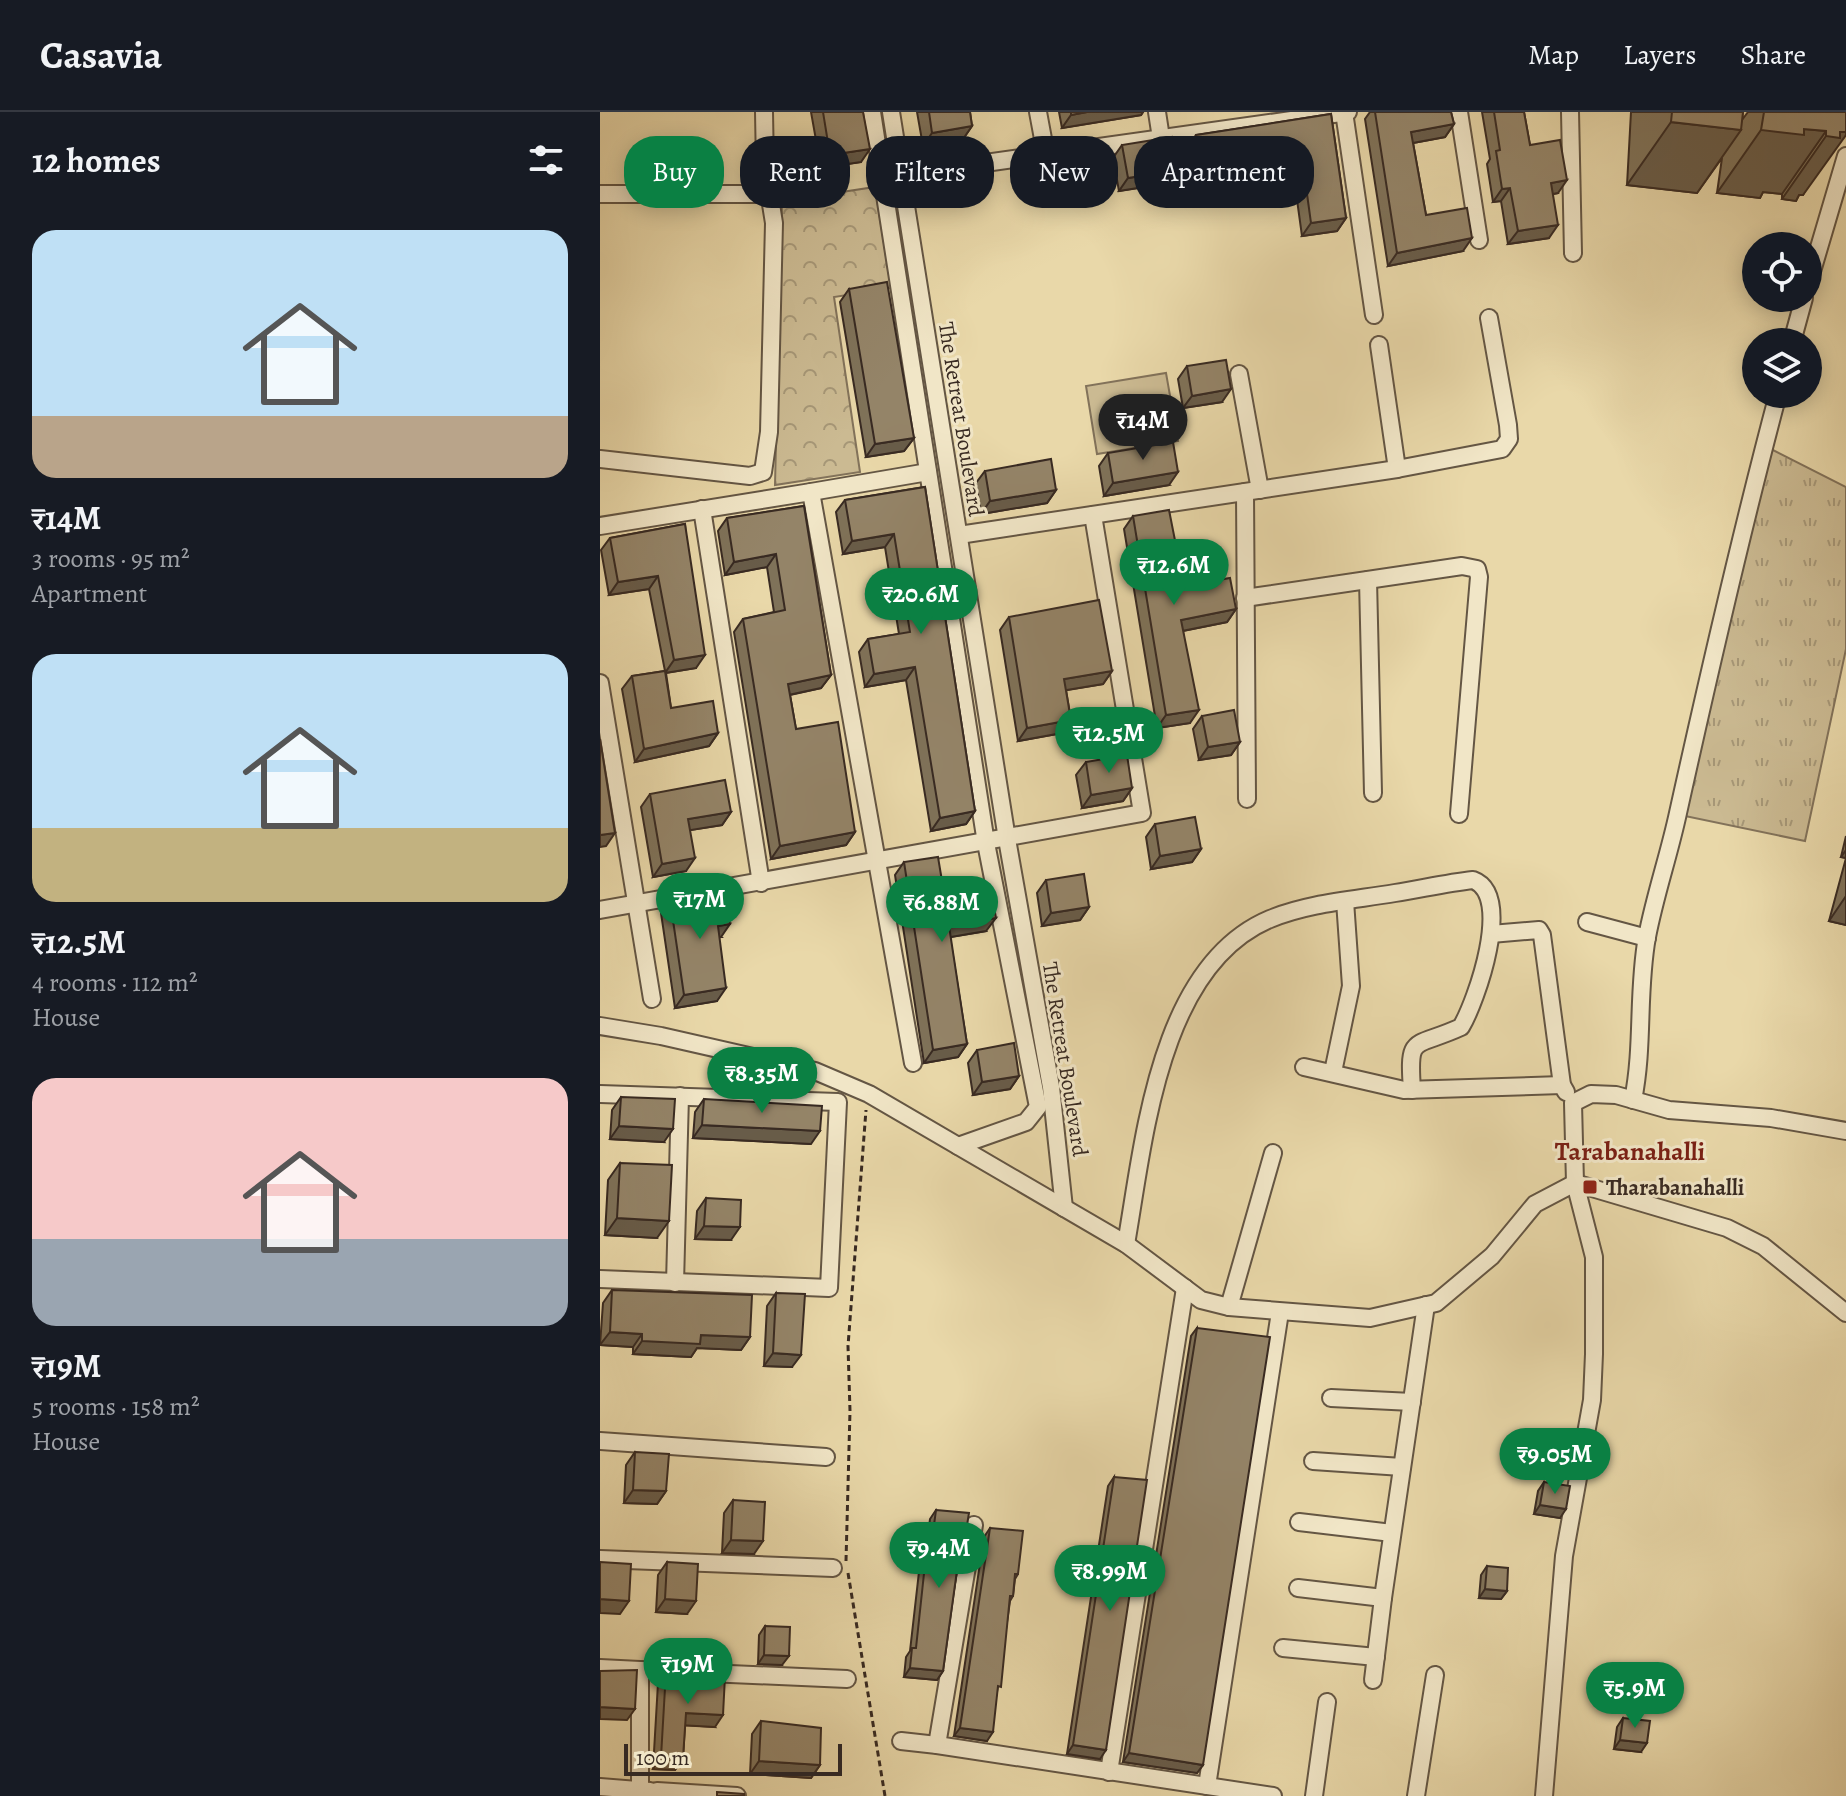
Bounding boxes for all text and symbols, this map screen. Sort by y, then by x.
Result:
text: Casavia [40,29,162,81]
text: Map [1528,36,1579,74]
text: Layers [1623,36,1696,74]
text: Share [1740,36,1806,74]
chip: Buy [624,136,724,208]
chip: Rent [740,136,850,208]
chip: Filters [866,136,994,208]
chip: New [1010,136,1118,208]
chip: Apartment [1134,136,1314,208]
text: 12 homes [32,137,161,184]
icon: filters [524,138,568,182]
map controls [1742,232,1822,408]
button: locate [1742,232,1822,312]
icon: home [228,282,372,426]
street label: The Retreat Boulevard [931,320,991,519]
button: layers [1742,328,1822,408]
pin: ₹14M [1096,394,1190,462]
text: ₹14M [1116,402,1170,437]
text: ₹14M [32,494,101,541]
pin: ₹12.6M [1109,539,1239,607]
text: 3 rooms · 95 m² [32,541,189,576]
text: ₹12.6M [1138,547,1210,582]
pin: ₹20.6M [856,568,986,636]
text: Apartment [32,576,147,611]
text: ₹20.6M [883,576,959,611]
icon: home [228,706,372,850]
pin: ₹12.5M [1044,707,1174,775]
text: ₹12.5M [1073,715,1145,750]
pin: ₹17M [653,873,747,941]
pin: ₹6.88M [877,876,1007,944]
text: ₹17M [674,881,726,916]
text: ₹6.88M [904,884,980,919]
text: ₹12.5M [32,918,126,965]
street label: The Retreat Boulevard [1035,960,1095,1159]
text: 4 rooms · 112 m² [32,965,198,1000]
text: House [32,1000,100,1035]
pin: ₹8.35M [697,1047,827,1115]
text: ₹8.35M [725,1055,799,1090]
icon: home [228,1130,372,1274]
district label: Tarabanahalli [1555,1134,1705,1169]
place label: Tharabanahalli [1606,1173,1744,1203]
marker: Tharabanahalli [1581,1178,1599,1196]
text: ₹19M [32,1342,101,1389]
text: 5 rooms · 158 m² [32,1389,199,1424]
text: House [32,1424,100,1459]
pin: ₹9.05M [1490,1428,1620,1496]
text: ₹9.05M [1518,1436,1592,1471]
pin: ₹9.4M [883,1522,995,1590]
text: ₹9.4M [908,1530,971,1565]
pin: ₹8.99M [1045,1545,1175,1613]
text: ₹8.99M [1072,1553,1148,1588]
pin: ₹19M [641,1638,735,1706]
text: ₹19M [662,1646,714,1681]
pin: ₹5.9M [1579,1662,1691,1730]
text: ₹5.9M [1604,1670,1666,1705]
scale bar [624,1740,842,1776]
text: 100 m [636,1743,690,1773]

